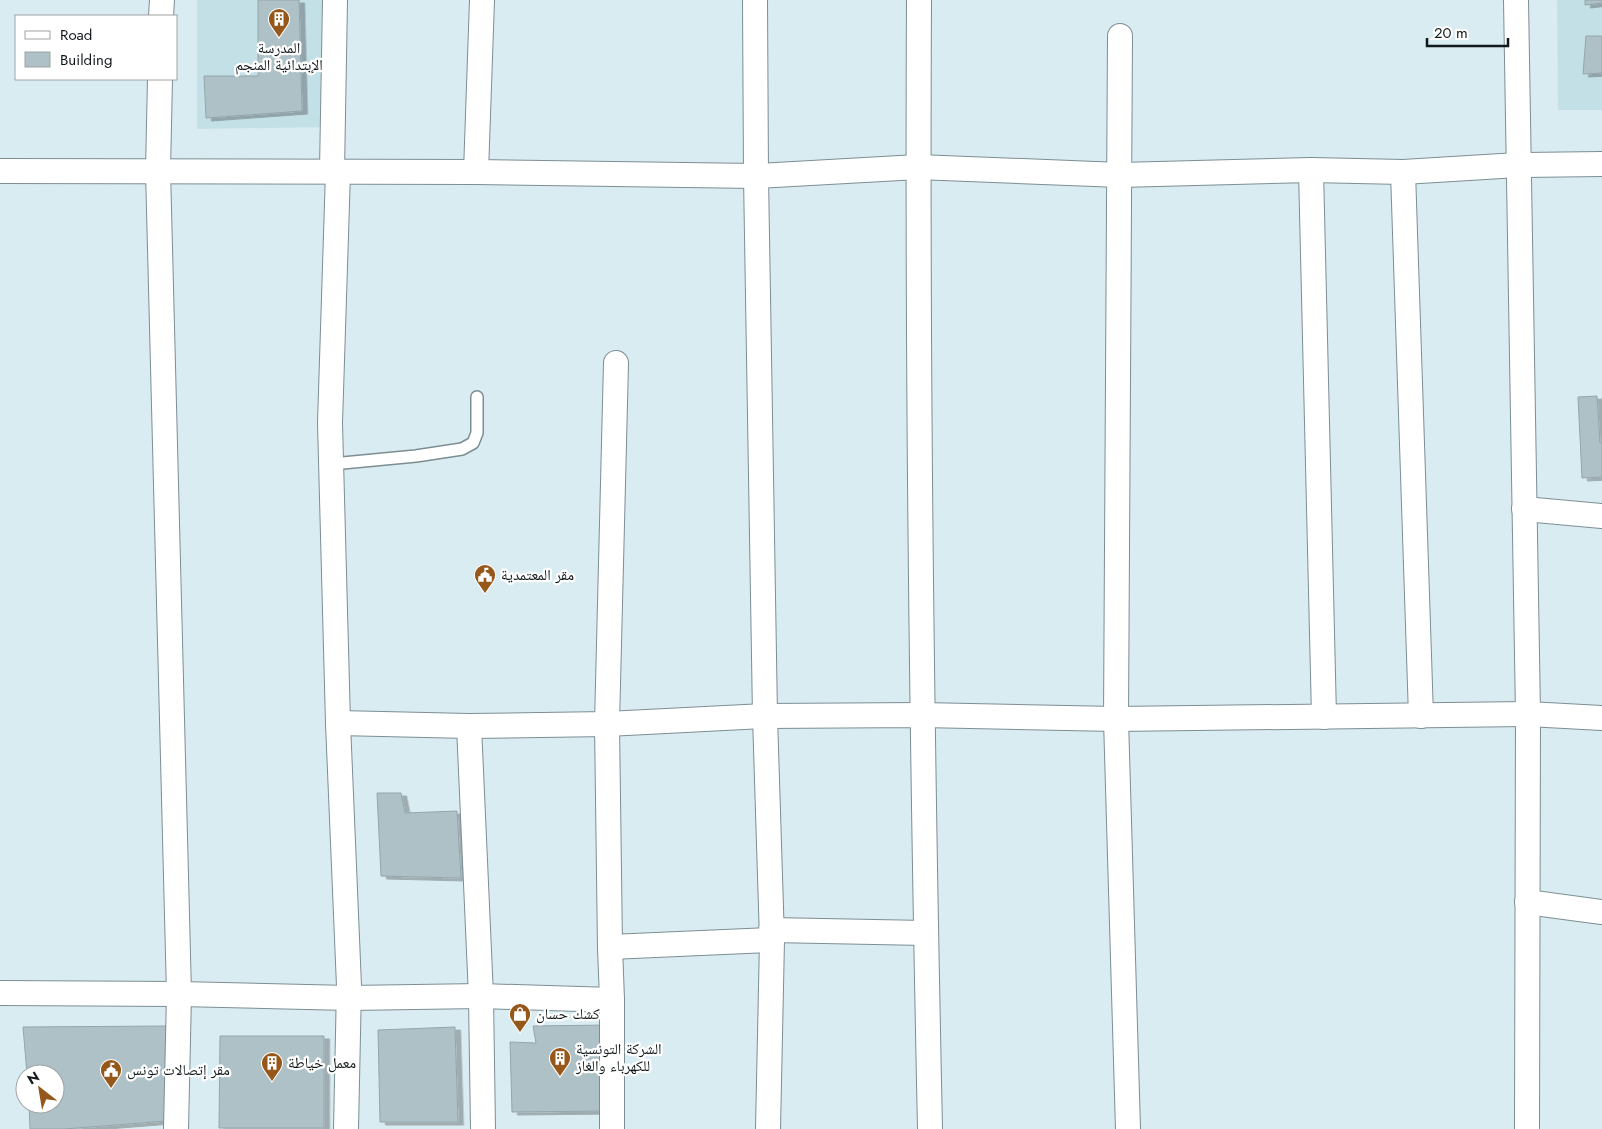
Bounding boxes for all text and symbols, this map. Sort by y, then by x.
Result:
building icon: المدرسة الإبتدائية المنجم [267,7,291,38]
legend [15,15,178,80]
scale bar [1427,15,1508,47]
text: 20 m [1434,22,1468,44]
text: Road [60,24,92,46]
place label: المدرسة الإبتدائية المنجم [235,37,323,76]
text: Building [60,49,112,71]
public building icon: مقر المعتمدية [473,563,497,594]
place label: مقر المعتمدية [501,564,574,586]
shop icon: كشك حسان [508,1002,532,1033]
place label: كشك حسان [536,1003,600,1025]
place label: الشركة التونسية للكهرباء والغاز [575,1038,662,1077]
building icon: الشركة التونسية للكهرباء والغاز [548,1046,572,1077]
building icon: معمل خياطة [260,1051,284,1082]
place label: معمل خياطة [288,1052,356,1074]
public building icon: مقر إتصالات تونس [99,1058,123,1089]
place label: مقر إتصالات تونس [127,1059,230,1081]
north arrow [15,1064,65,1114]
text: N [23,1066,43,1089]

